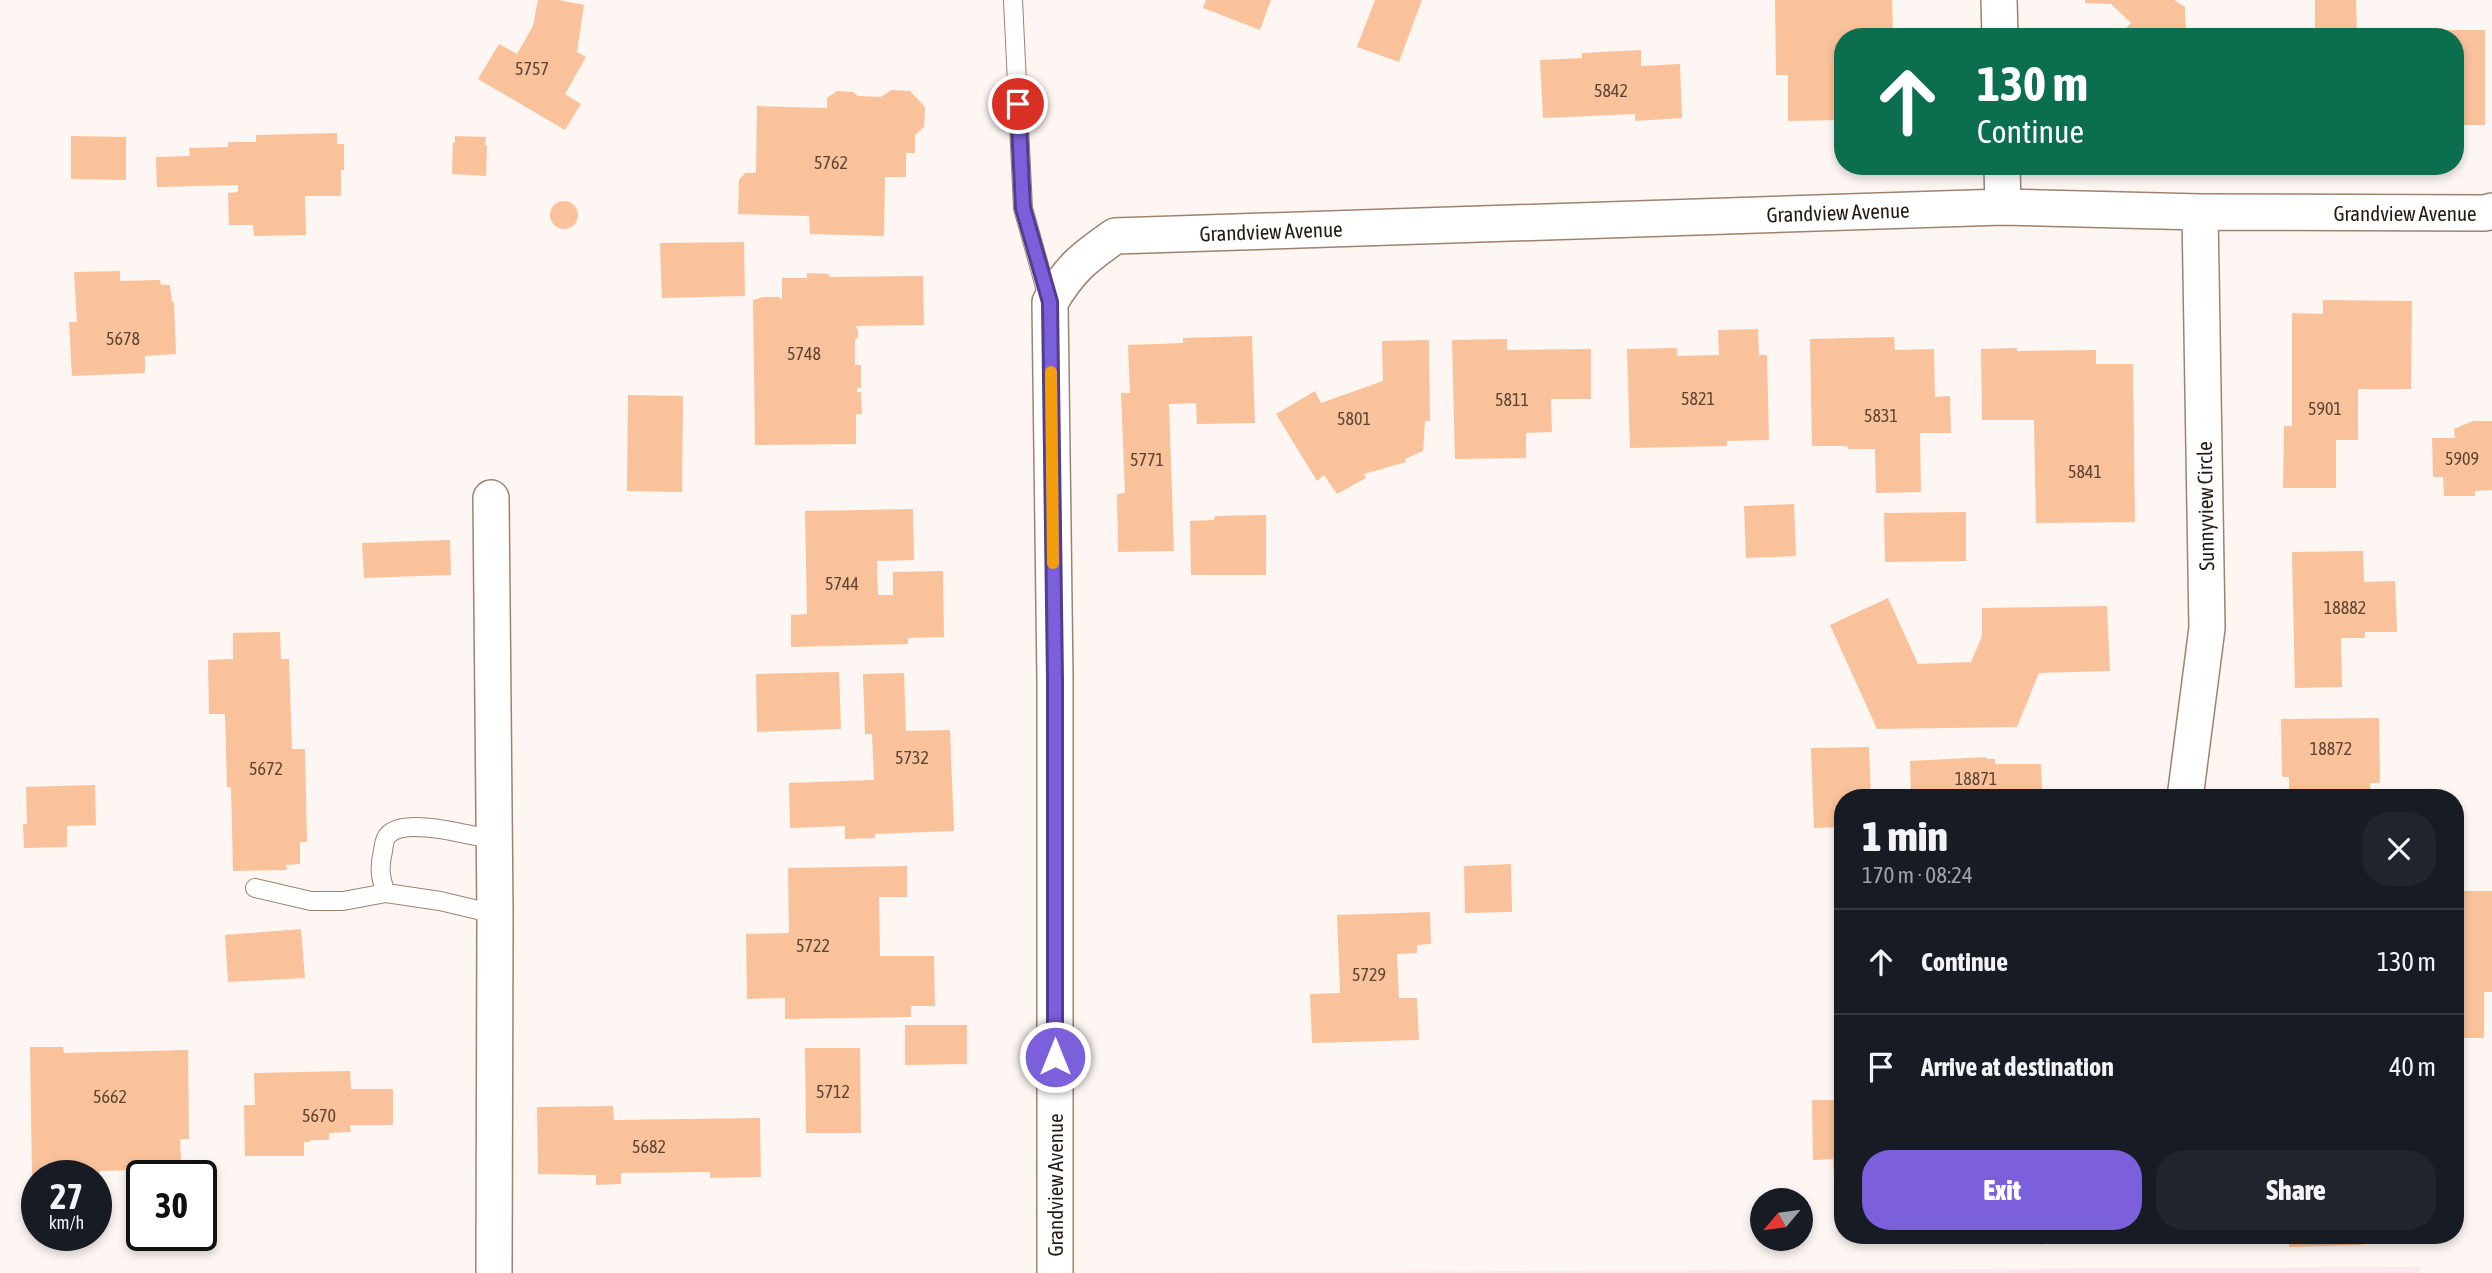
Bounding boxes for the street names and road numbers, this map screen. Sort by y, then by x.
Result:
street label: Grandview Avenue [1766,198,1910,226]
street label: Grandview Avenue [2333,201,2477,225]
street label: Grandview Avenue [1199,217,1343,245]
street label: Sunnyview Circle [2192,441,2218,571]
street label: Grandview Avenue [1043,1113,1067,1257]

